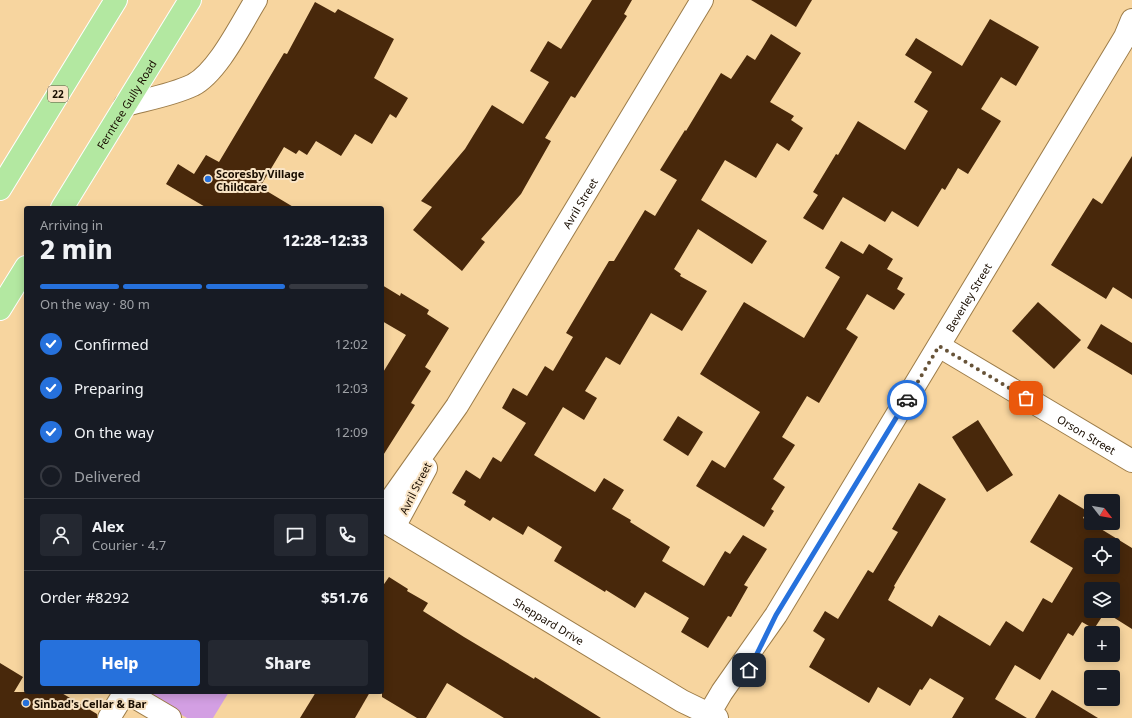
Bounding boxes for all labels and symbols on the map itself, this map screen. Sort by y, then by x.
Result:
street label: Ferntree Gully Road [93,57,159,152]
road number: 22 [48,86,68,102]
place label: Scoresby Village Childcare [216,166,305,194]
marker: Scoresby Village Childcare [203,174,213,184]
street label: Avril Street [559,175,601,231]
street label: Beverley Street [941,260,994,334]
courier [887,380,927,420]
pin [1009,381,1043,415]
street label: Orson Street [1055,411,1119,457]
street label: Avril Street [396,459,434,517]
north arrow [1084,494,1120,530]
street label: Sheppard Drive [511,594,587,648]
pin [732,653,766,687]
place label: Sinbad's Cellar & Bar [34,696,147,711]
marker: Sinbad's Cellar & Bar [21,698,31,708]

